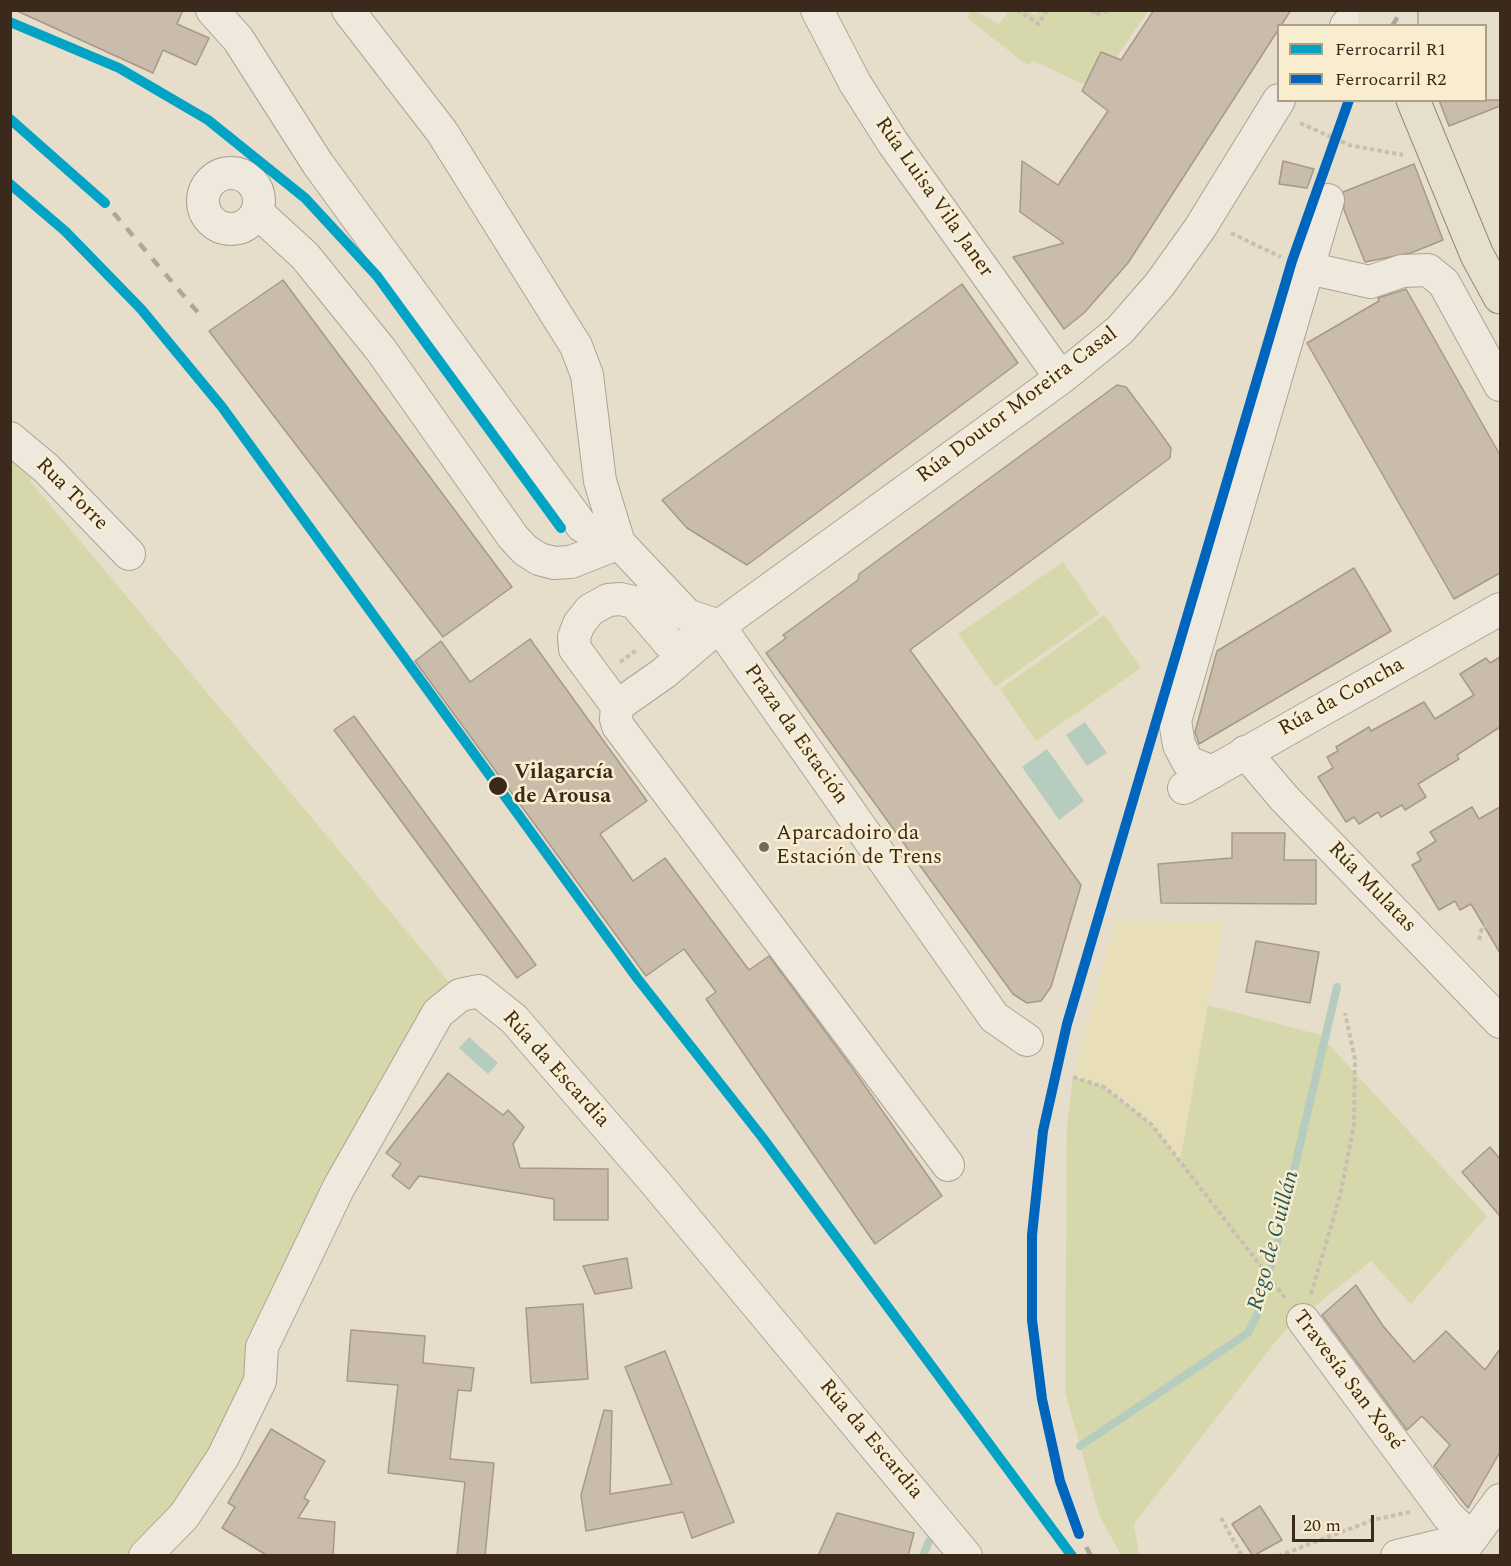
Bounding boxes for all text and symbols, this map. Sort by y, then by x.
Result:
legend [1277,24,1487,102]
text: Ferrocarril R1 [1335,36,1446,63]
text: Ferrocarril R2 [1335,66,1446,93]
street label: Rúa Luisa Vila Janer [868,113,998,283]
street label: Rúa Doutor Moreira Casal [913,322,1123,490]
street label: Rua Torre [29,453,113,537]
street label: Rúa da Concha [1275,653,1409,743]
street label: Praza da Estación [737,660,853,810]
place label: Vilagarcía de Arousa [514,761,613,811]
marker: Vilagarcía de Arousa [487,775,509,797]
place label: Aparcadoiro da Estación de Trens [776,822,942,872]
street label: Rúa Mulatas [1322,837,1420,939]
marker: Aparcadoiro da Estación de Trens [757,840,771,854]
street label: Rúa da Escardia [496,1006,614,1134]
water label: Rego de Guillán [1244,1168,1306,1314]
street label: Travesía San Xosé [1286,1306,1408,1456]
street label: Rúa da Escardia [813,1375,927,1505]
scale bar [1295,1503,1378,1541]
text: 20 m [1303,1512,1341,1539]

